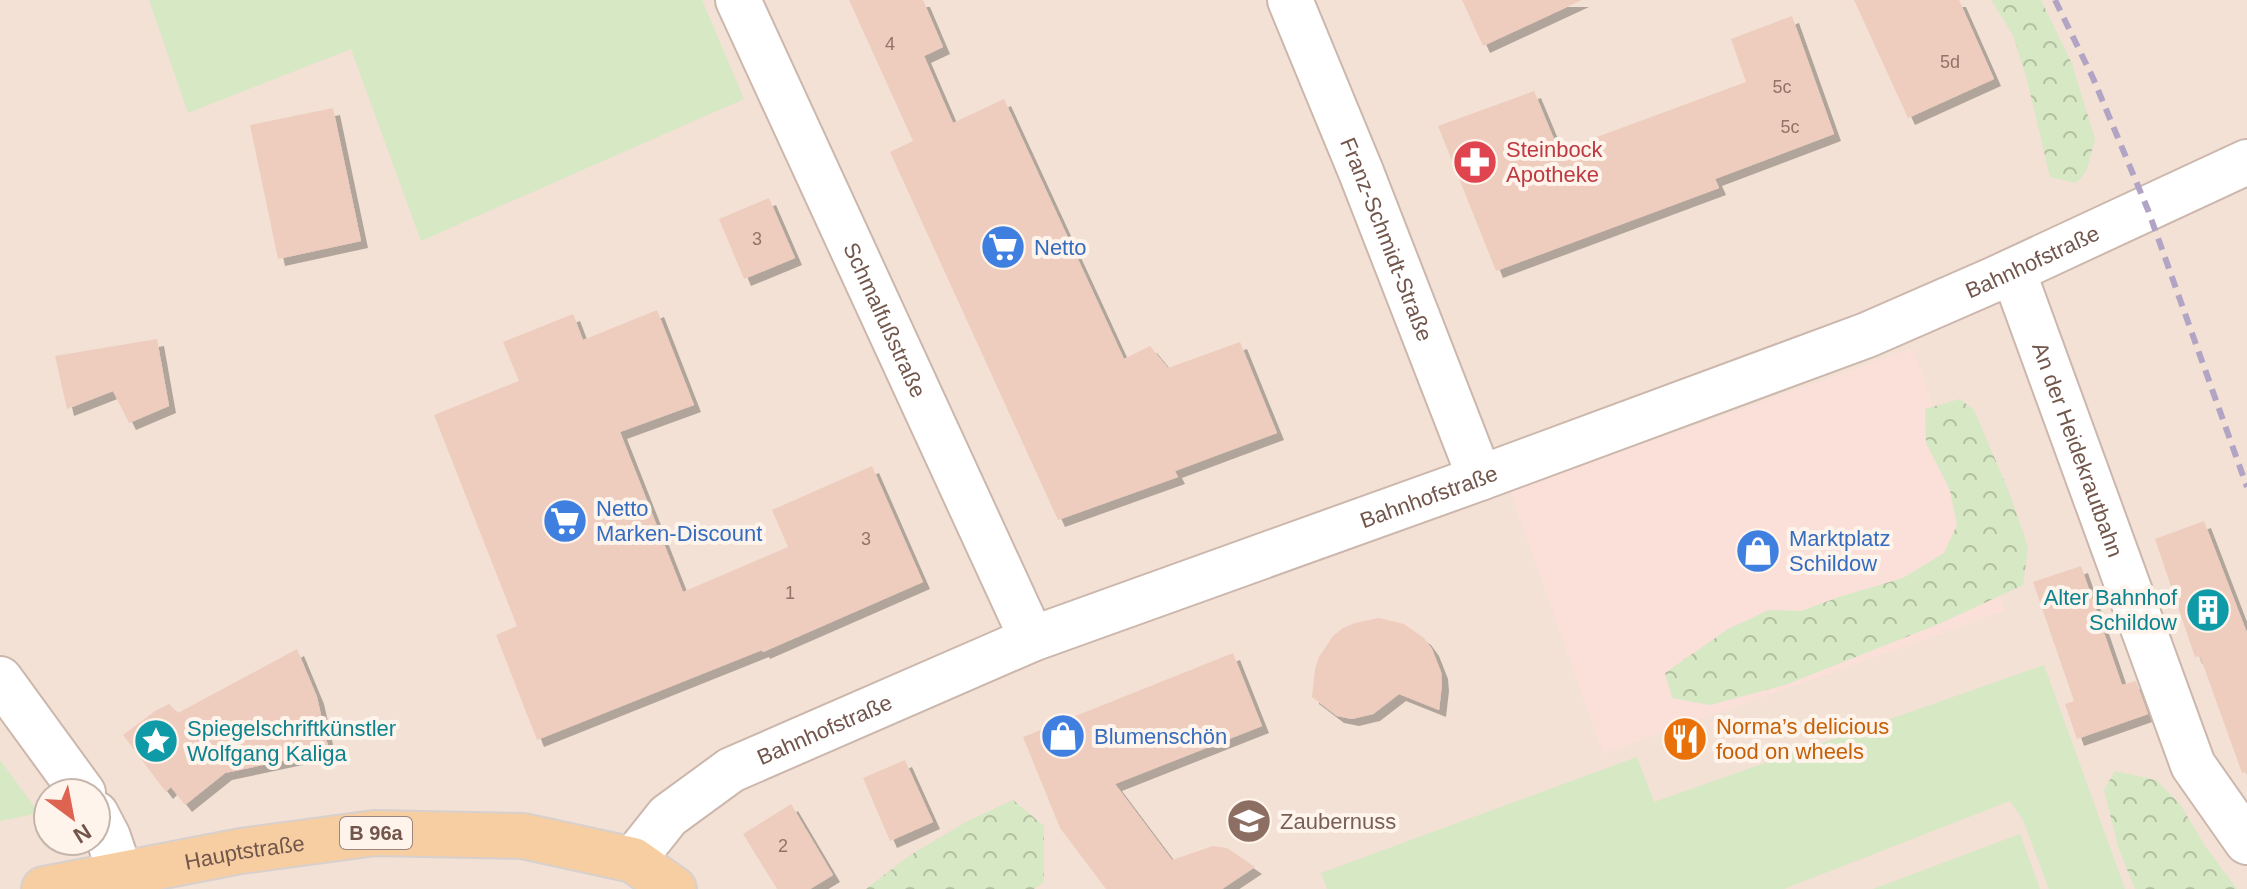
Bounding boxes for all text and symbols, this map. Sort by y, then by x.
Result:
house number: 4 [885,34,895,54]
house number: 5d [1940,52,1960,72]
house number: 5c [1772,77,1792,97]
house number: 5c [1780,117,1800,137]
street label: Franz-Schmidt-Straße [1335,134,1437,345]
place label: Steinbock Apotheke [1506,137,1604,187]
pharmacy icon: Steinbock Apotheke [1451,138,1499,186]
street label: Bahnhofstraße [1962,220,2103,303]
supermarket icon: Netto [979,223,1027,271]
house number: 3 [752,229,762,249]
place label: Netto [1034,235,1087,260]
street label: Schmalfußstraße [838,239,931,401]
street label: An der Heidekrautbahn [2027,339,2128,560]
street label: Bahnhofstraße [1357,461,1501,533]
place label: Netto Marken-Discount [596,496,762,546]
supermarket icon: Netto Marken-Discount [541,497,589,545]
place label: Marktplatz Schildow [1789,526,1890,576]
shop icon: Marktplatz Schildow [1734,527,1782,575]
house number: 3 [861,529,871,549]
house number: 1 [785,583,795,603]
place label: Alter Bahnhof Schildow [2044,585,2178,635]
building icon: Alter Bahnhof Schildow [2184,586,2232,634]
street label: Bahnhofstraße [753,690,896,770]
shop icon: Blumenschön [1039,712,1087,760]
place label: Norma’s delicious food on wheels [1716,714,1889,764]
restaurant icon: Norma’s delicious food on wheels [1661,715,1709,763]
place label: Spiegelschriftkünstler Wolfgang Kaliga [187,716,396,766]
place icon: Spiegelschriftkünstler Wolfgang Kaliga [132,717,180,765]
place label: Blumenschön [1094,724,1227,749]
north arrow [32,777,112,857]
school or university icon: Zaubernuss [1225,797,1273,845]
place label: Zaubernuss [1280,809,1396,834]
road number: B 96a [340,817,412,849]
text: N [69,819,96,848]
street label: Hauptstraße [183,831,306,875]
house number: 2 [778,836,788,856]

